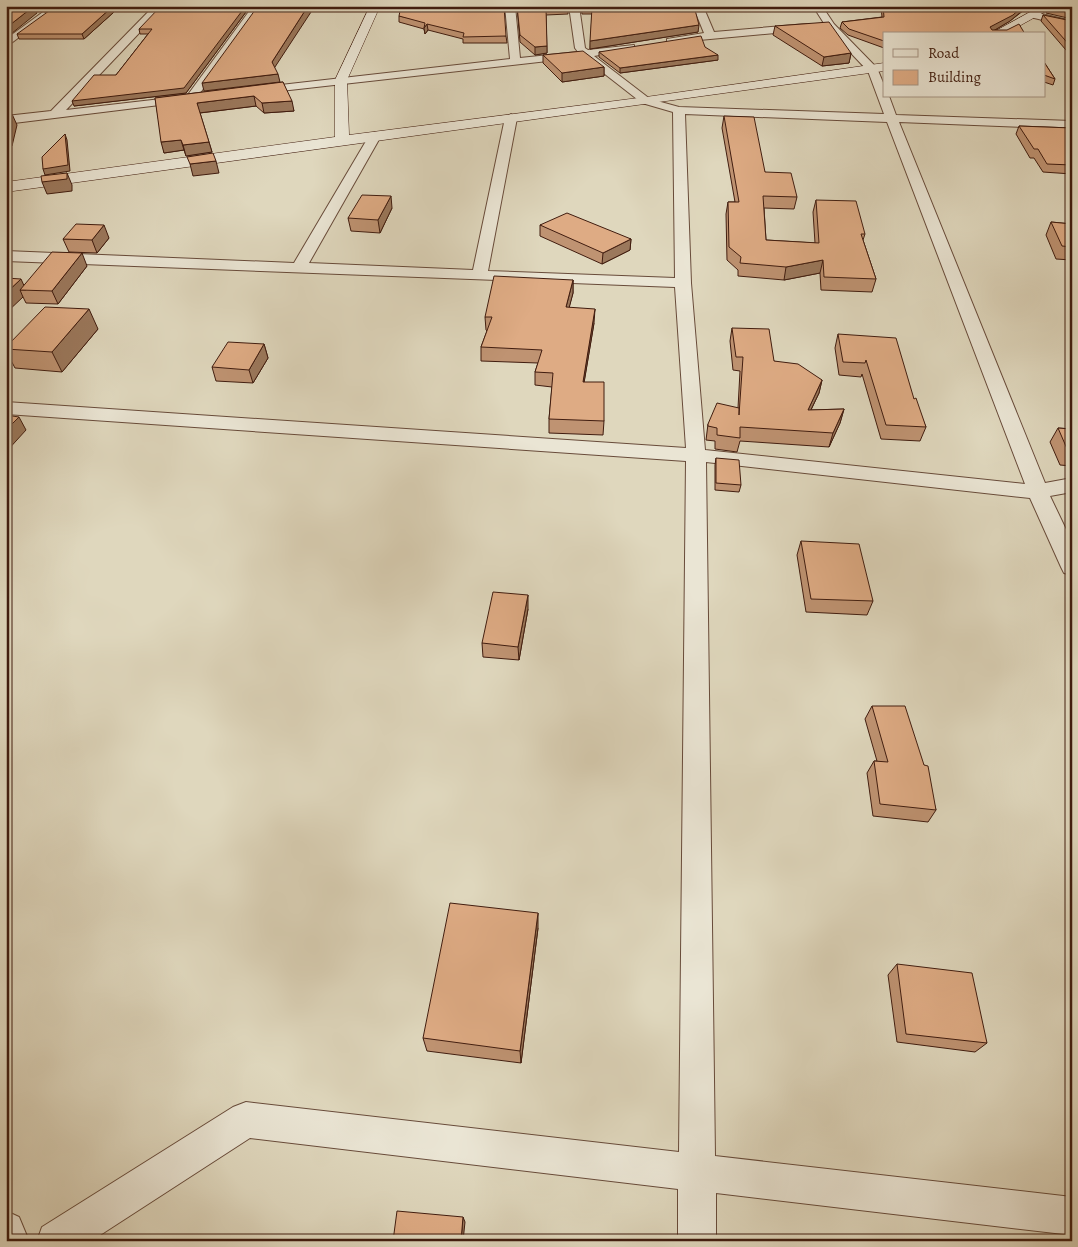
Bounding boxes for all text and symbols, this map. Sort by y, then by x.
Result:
legend [883,32,1046,98]
text: Road [928,43,960,63]
text: Building [928,67,981,87]

